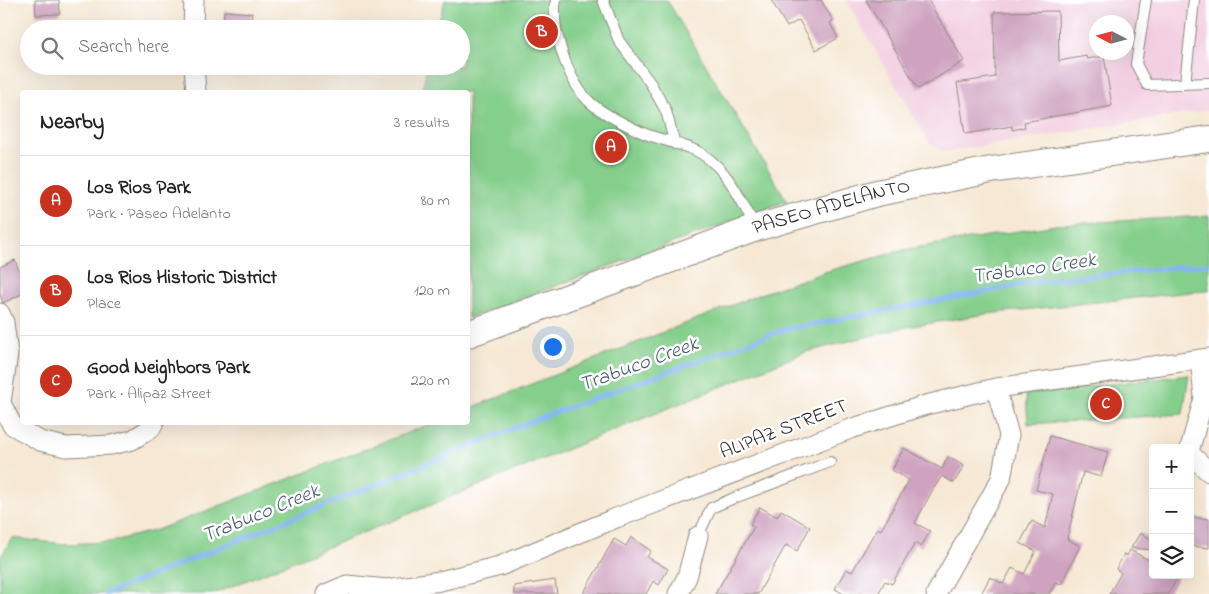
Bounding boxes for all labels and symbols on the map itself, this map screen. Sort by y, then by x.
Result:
pin: B [526,13,558,51]
north arrow [1089,15,1134,60]
pin: A [595,128,627,166]
street label: PASEO ADELANTO [749,172,913,243]
water label: Trabuco Creek [970,245,1099,293]
water label: Trabuco Creek [575,329,703,400]
your location [540,334,566,360]
pin: C [1090,385,1122,423]
street label: ALIPAZ STREET [716,392,852,468]
water label: Trabuco Creek [198,476,325,551]

